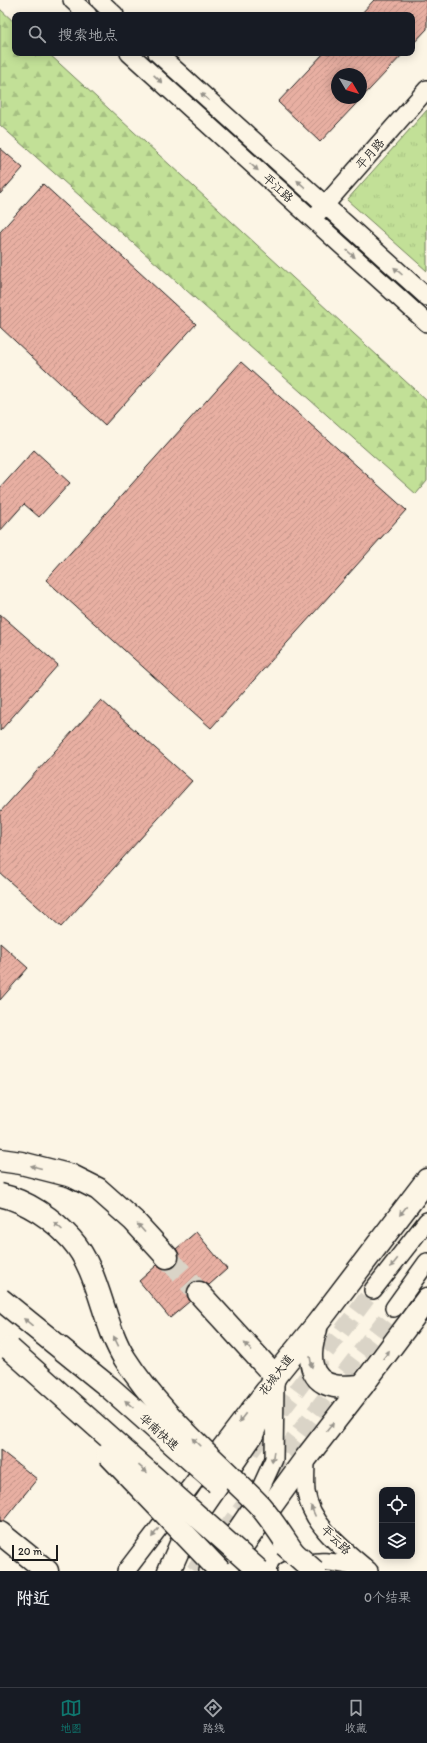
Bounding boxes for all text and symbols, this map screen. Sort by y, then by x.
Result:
search box [12,12,415,56]
icon: search [26,23,48,45]
text: 搜索地点 [58,26,118,44]
north arrow [331,68,367,104]
one-way arrow [153,75,163,84]
one-way arrow [200,92,210,102]
street label: 平月路 [353,136,387,172]
one-way arrow [249,162,259,171]
street label: 平江路 [260,171,296,205]
one-way arrow [296,180,306,189]
one-way arrow [346,249,355,258]
one-way arrow [393,266,403,276]
one-way arrow [30,1164,42,1170]
one-way arrow [399,1205,407,1216]
one-way arrow [52,1222,63,1231]
one-way arrow [136,1223,145,1233]
one-way arrow [390,1257,398,1268]
one-way arrow [23,1317,34,1326]
one-way arrow [113,1335,119,1346]
one-way arrow [244,1342,253,1352]
one-way arrow [381,1349,390,1360]
street label: 花城大道 [256,1352,296,1398]
one-way arrow [308,1355,314,1368]
one-way arrow [123,1400,134,1409]
street label: 华南快速 [136,1411,182,1453]
one-way arrow [238,1413,247,1424]
one-way arrow [325,1422,334,1433]
one-way arrow [191,1437,201,1447]
one-way arrow [270,1451,276,1463]
one-way arrow [138,1464,148,1473]
map controls [379,1487,415,1559]
button: locate [379,1487,415,1523]
one-way arrow [310,1505,316,1516]
street label: 平云路 [318,1522,354,1558]
button: layers [379,1523,415,1559]
one-way arrow [151,1527,159,1538]
scale bar [12,1543,58,1562]
text: 20 m [18,1545,42,1558]
text: 附近 [16,1588,50,1608]
text: 0个结果 [364,1590,411,1605]
tab: 地图 [60,1697,82,1735]
tab: 路线 [202,1697,224,1735]
tab: 收藏 [345,1697,367,1735]

